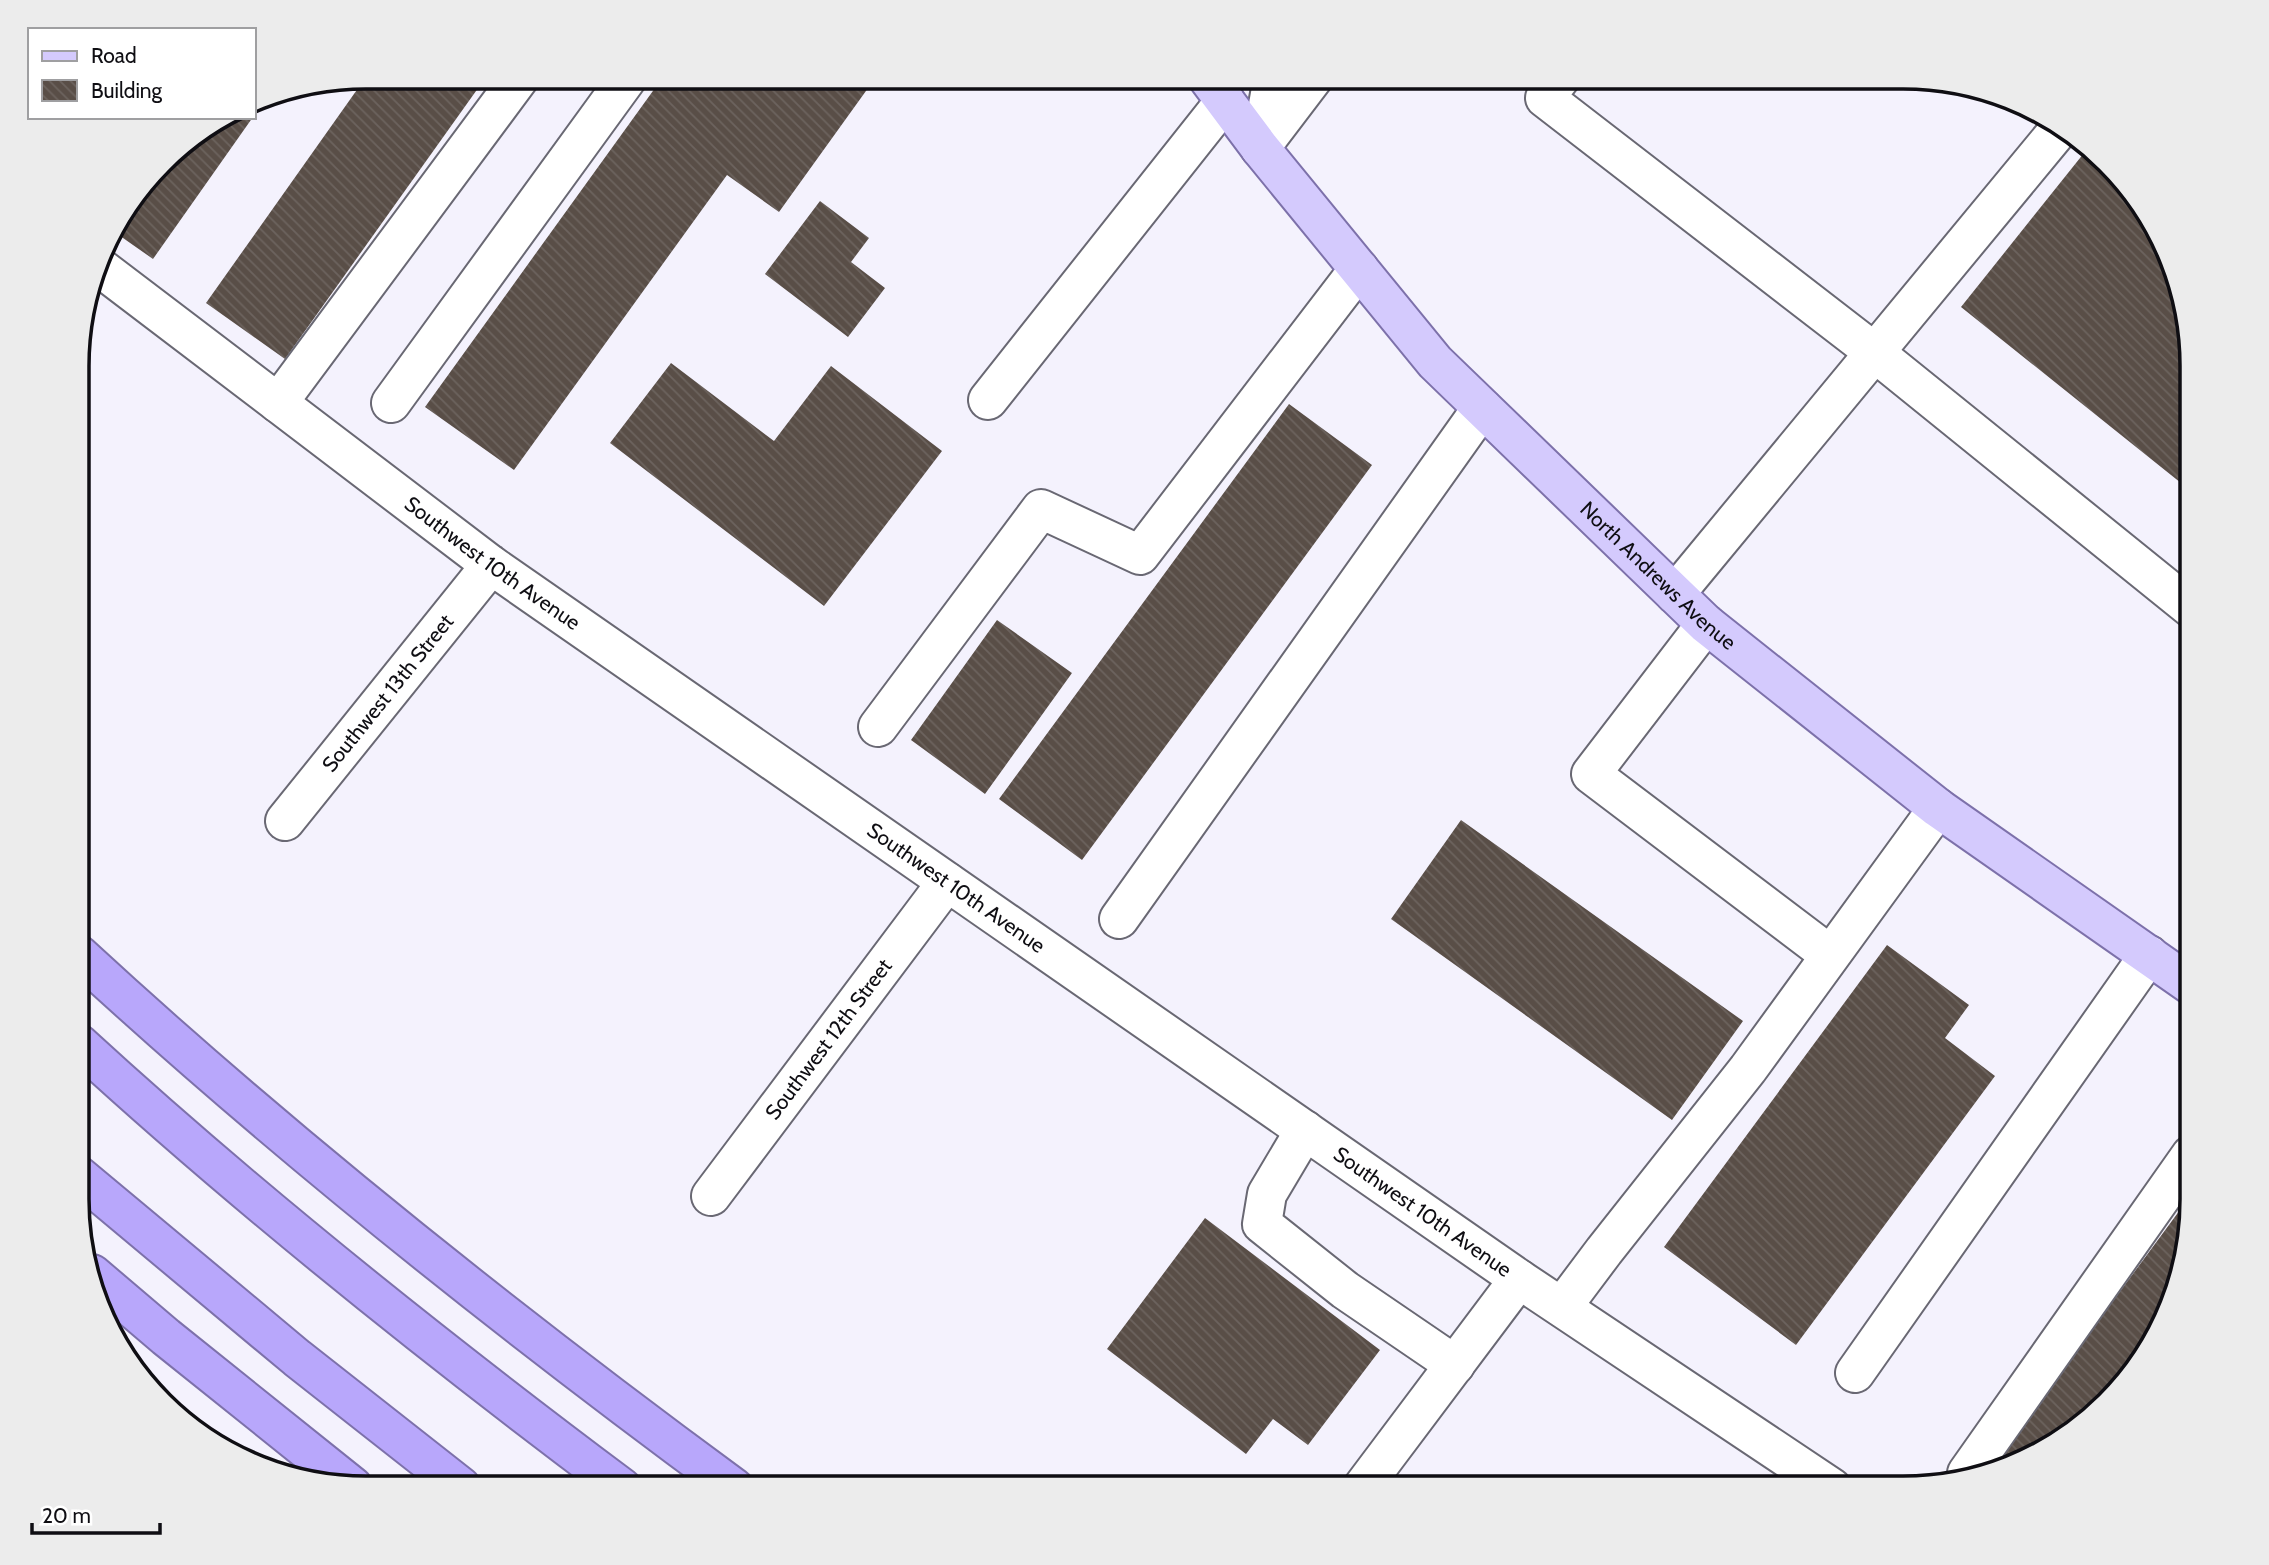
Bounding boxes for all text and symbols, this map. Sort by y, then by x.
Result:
legend [28,28,256,119]
text: Road [91,43,137,68]
text: Building [91,78,163,103]
street label: Southwest 10th Avenue [400,491,585,635]
street label: North Andrews Avenue [1575,496,1741,655]
street label: Southwest 13th Street [317,609,458,777]
street label: Southwest 10th Avenue [863,817,1050,958]
street label: Southwest 12th Street [760,954,897,1124]
street label: Southwest 10th Avenue [1329,1141,1517,1282]
scale bar [32,1492,159,1536]
text: 20 m [42,1503,91,1528]

